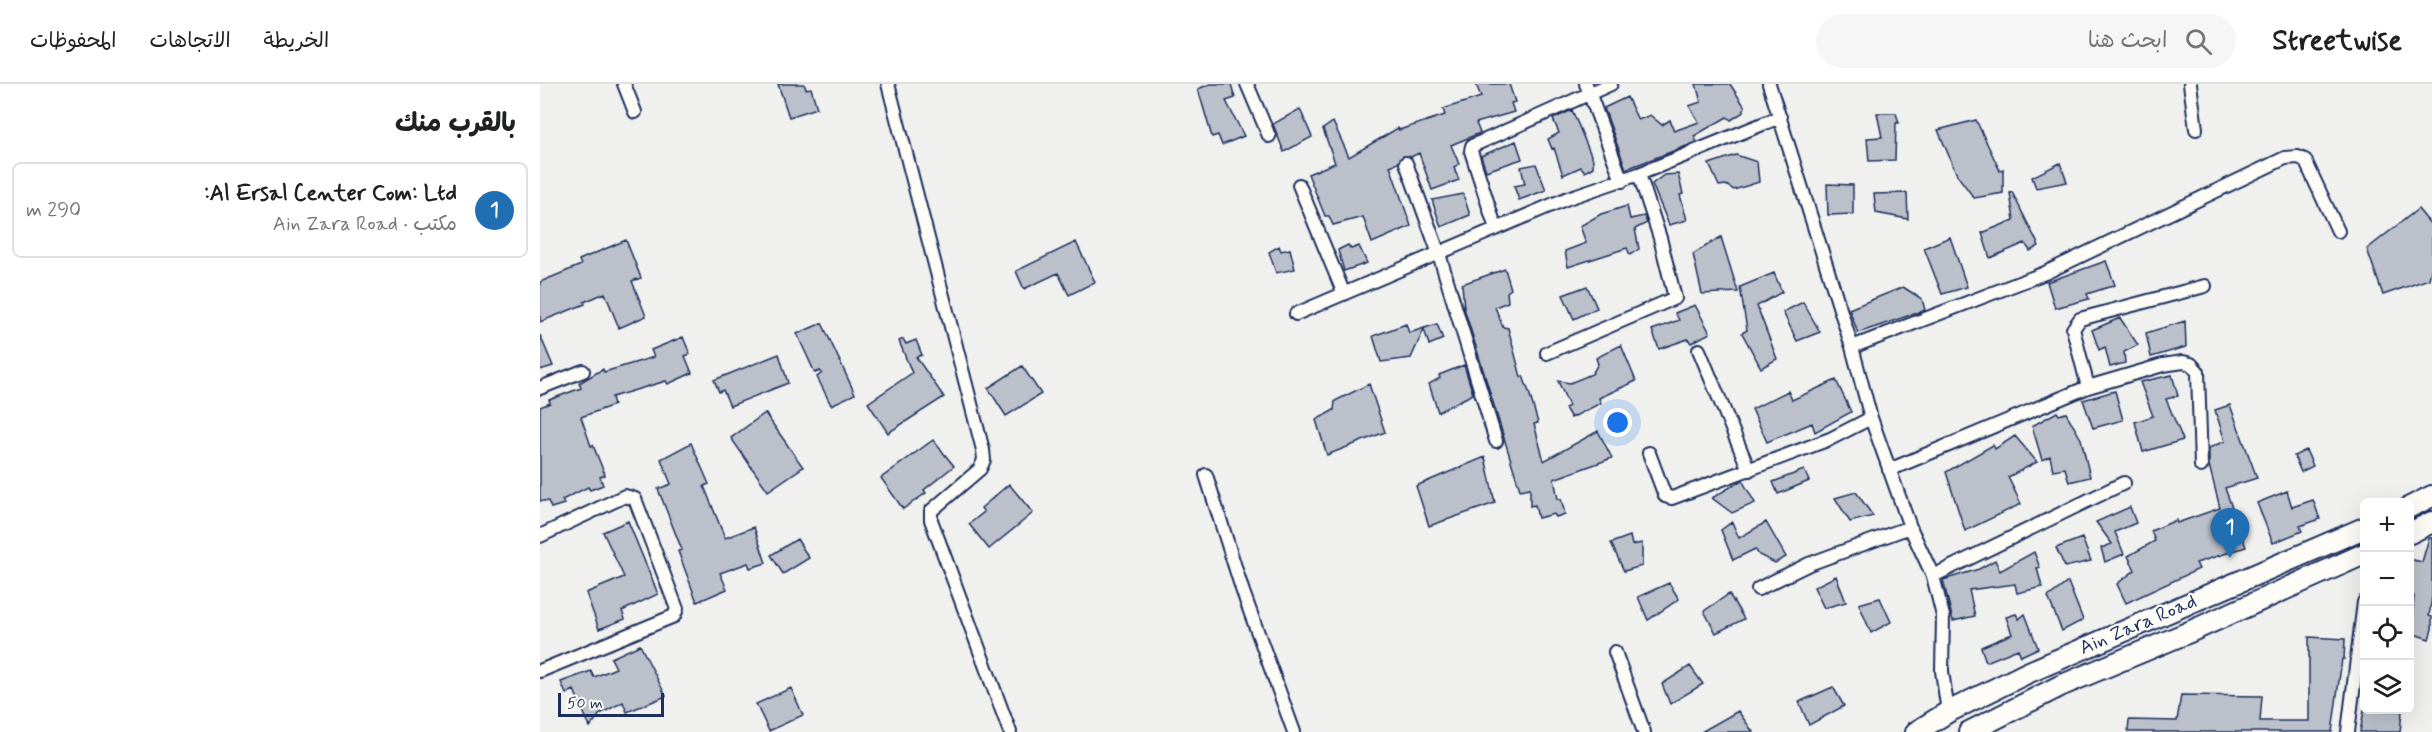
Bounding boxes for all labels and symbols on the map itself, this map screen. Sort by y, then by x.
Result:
your location [1603,408,1632,437]
pin: 1 [2210,508,2250,558]
street label: Ain Zara Road [2075,588,2201,662]
scale bar [558,690,664,718]

